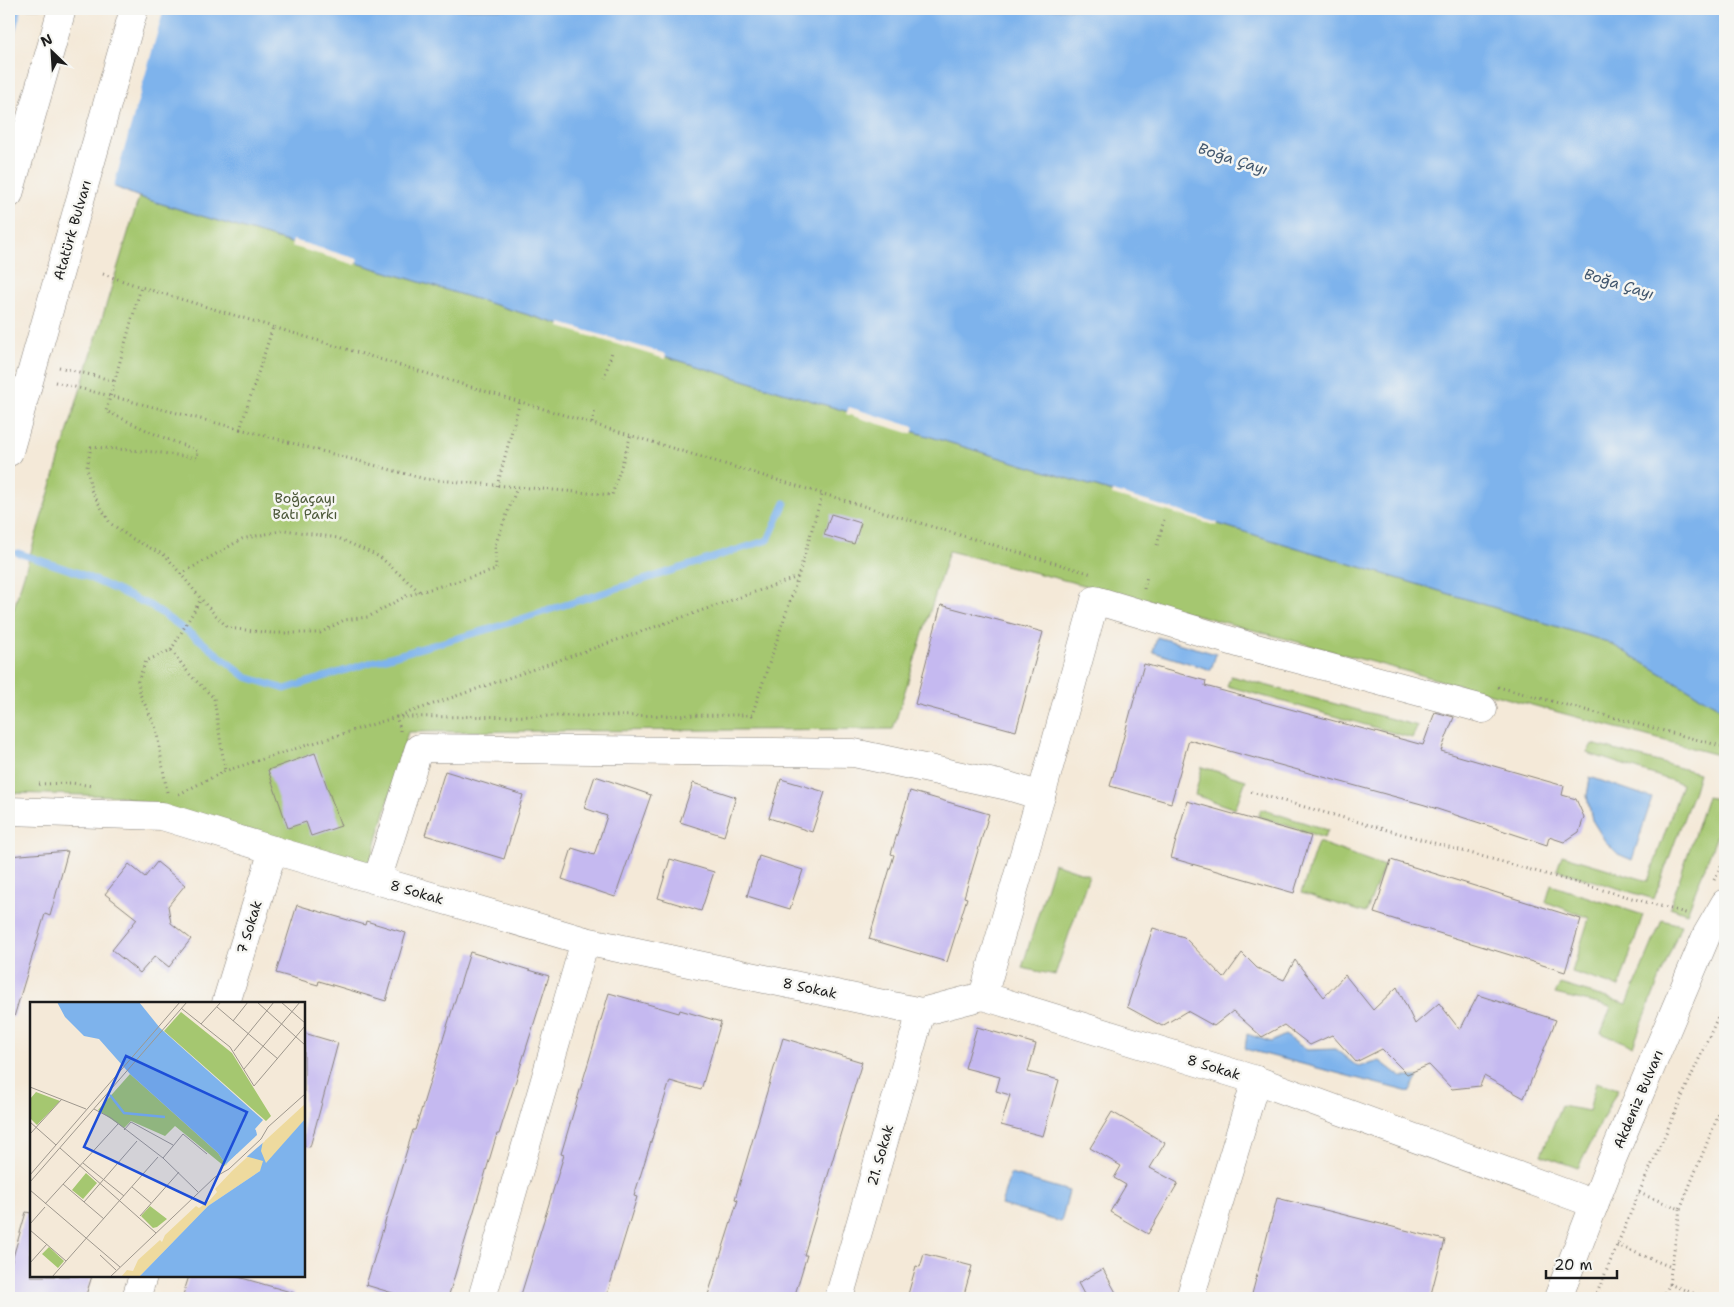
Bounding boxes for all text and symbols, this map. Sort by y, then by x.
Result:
north arrow [28,28,78,78]
text: N [38,30,55,51]
water label: Boğa Çayı [1196,138,1270,180]
street label: Atatürk Bulvarı [49,178,95,282]
water label: Boğa Çayı [1581,264,1657,304]
park label: Boğaçayı Batı Parkı [273,489,337,523]
street label: 8 Sokak [388,876,446,908]
street label: 7 Sokak [232,898,266,956]
street label: 8 Sokak [781,973,839,1003]
inset map [30,1002,305,1277]
street label: Akdeniz Bulvarı [1609,1047,1667,1151]
street label: 8 Sokak [1185,1050,1243,1084]
street label: 21. Sokak [863,1122,897,1188]
scale bar [1546,1247,1618,1279]
text: 20 m [1554,1255,1593,1275]

